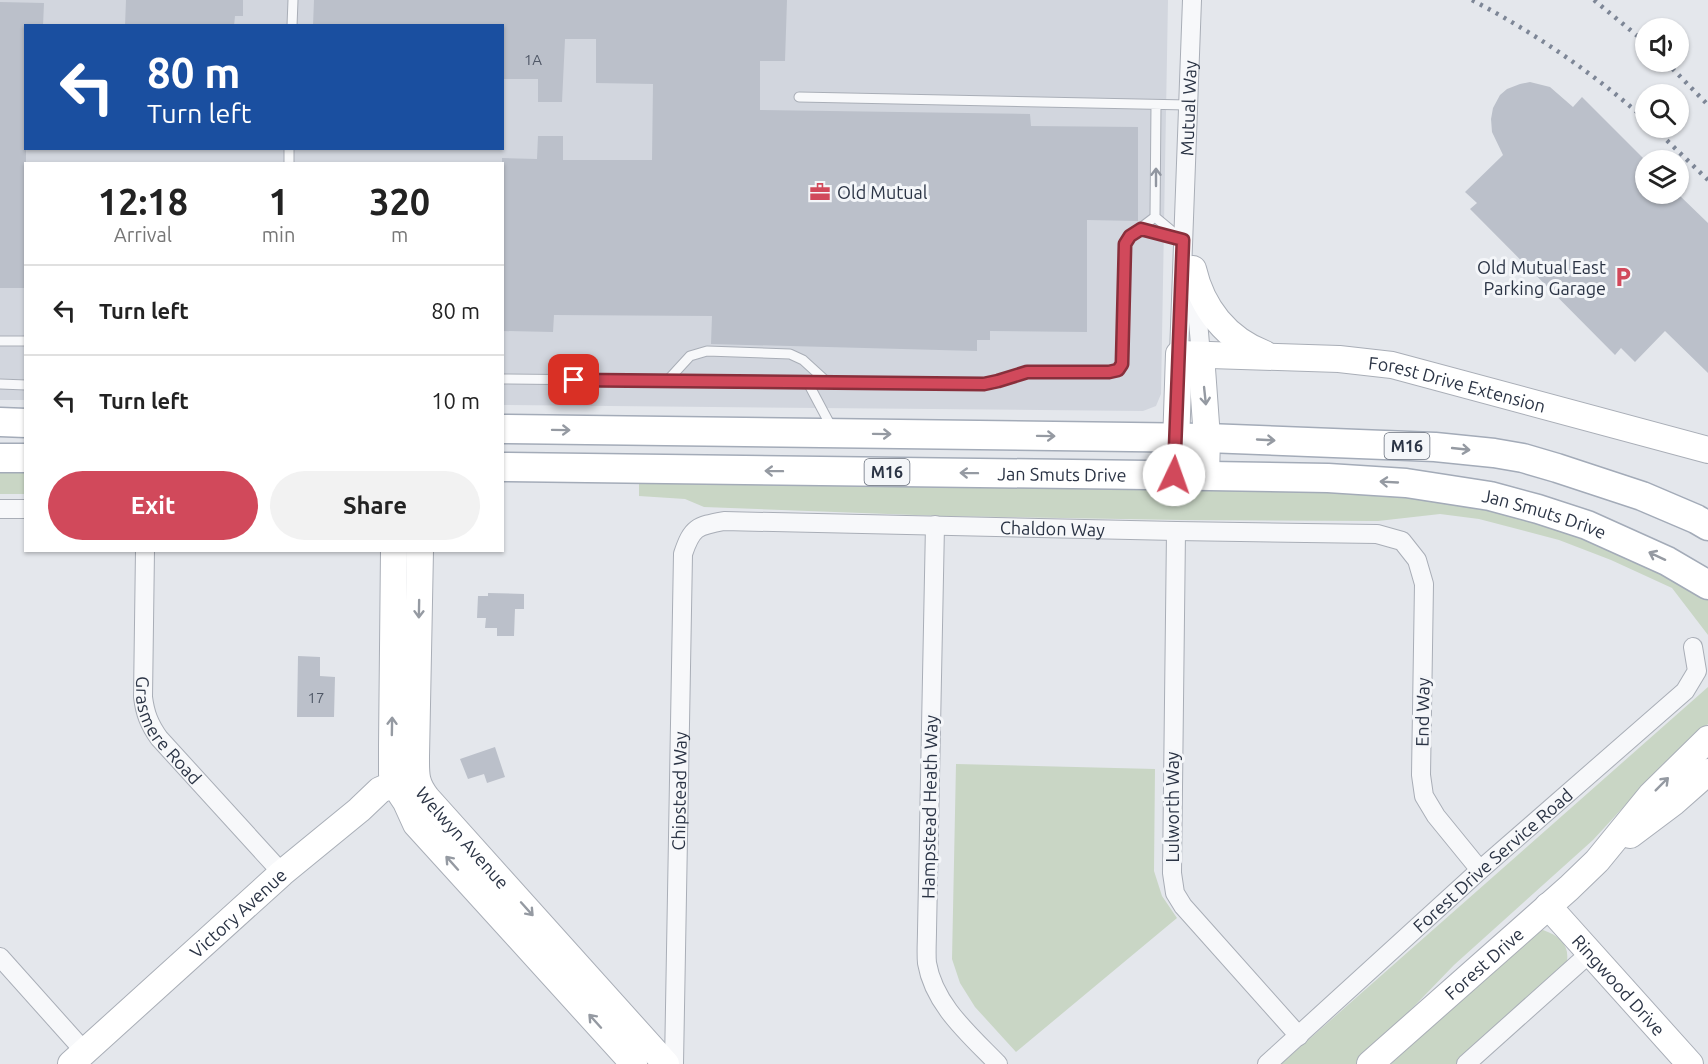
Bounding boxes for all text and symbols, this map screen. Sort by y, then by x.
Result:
map controls [1635,18,1689,204]
button: sound [1635,18,1689,72]
icon: left [48,48,126,126]
text: 80 m [147,49,241,96]
house number: 1A [524,51,542,68]
street label: Mutual Way [1176,60,1200,156]
button: search [1635,84,1689,138]
text: Turn left [147,98,251,128]
button: layers [1635,150,1689,204]
one-way arrow [1150,168,1162,188]
office icon: Old Mutual [808,180,832,204]
text: 12:18 [98,181,188,222]
text: 1 [268,181,289,222]
text: 320 [369,181,430,222]
place label: Old Mutual [837,182,928,202]
text: Arrival [114,223,172,246]
text: min [262,223,295,246]
text: m [391,223,408,246]
place label: Old Mutual East Parking Garage [1477,257,1606,298]
parking icon: Old Mutual East Parking Garage [1611,265,1635,289]
icon: left [48,294,81,327]
text: Turn left [99,298,189,323]
text: 80 m [431,298,480,323]
street label: Forest Drive Extension [1367,352,1548,416]
pin [548,354,599,405]
icon: arrive [557,363,590,396]
icon: left [48,384,81,417]
one-way arrow [1200,386,1211,406]
text: Turn left [99,388,189,413]
text: 10 m [431,388,480,413]
one-way arrow [550,424,570,436]
one-way arrow [871,429,891,440]
one-way arrow [1036,430,1056,442]
road number: M16 [1384,433,1430,459]
one-way arrow [1255,435,1275,446]
position arrow [1142,443,1206,507]
one-way arrow [1450,444,1470,455]
road number: M16 [864,459,910,485]
street label: Jan Smuts Drive [997,463,1127,485]
one-way arrow [765,465,785,477]
one-way arrow [960,467,980,479]
button: Exit [48,471,258,540]
button: Share [270,471,480,540]
one-way arrow [1380,476,1400,487]
street label: Jan Smuts Drive [1481,485,1610,542]
street label: Chaldon Way [1000,517,1105,539]
one-way arrow [1648,550,1666,562]
one-way arrow [413,598,424,618]
street label: Grasmere Road [133,676,206,788]
street label: End Way [1411,677,1433,747]
house number: 17 [308,689,324,706]
street label: Hampstead Heath Way [917,715,941,899]
one-way arrow [386,716,398,736]
street label: Chipstead Way [668,731,690,851]
street label: Lulworth Way [1162,751,1182,863]
one-way arrow [1654,777,1669,792]
street label: Welwyn Avenue [412,783,513,892]
street label: Forest Drive Service Road [1409,784,1576,936]
one-way arrow [445,856,459,871]
street label: Victory Avenue [185,864,290,962]
one-way arrow [520,902,534,917]
street label: Forest Drive [1440,923,1527,1003]
street label: Ringwood Drive [1568,930,1669,1039]
one-way arrow [588,1013,602,1028]

